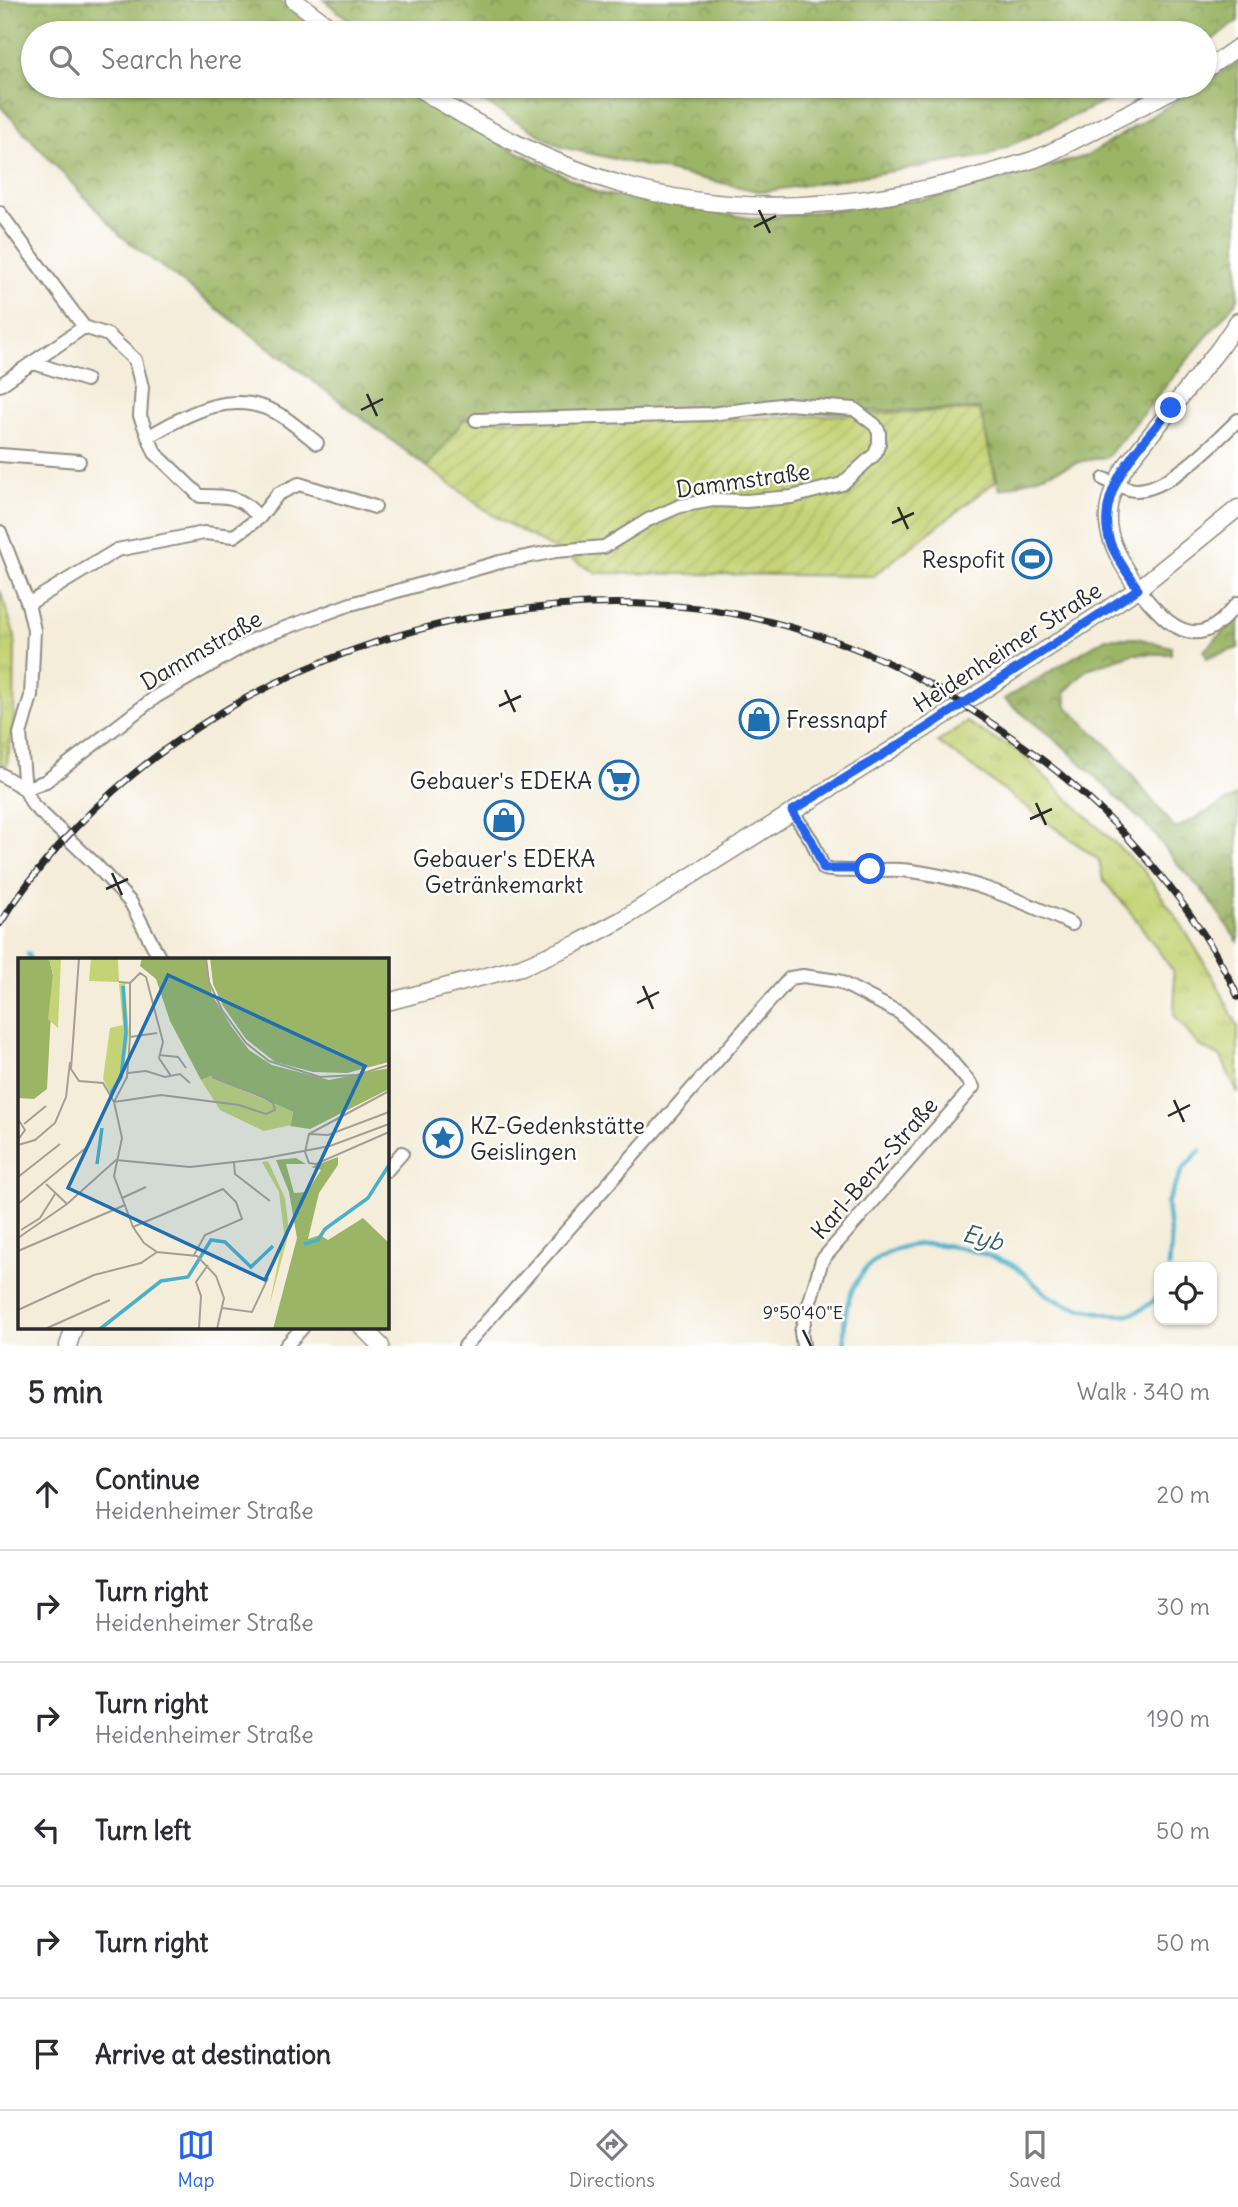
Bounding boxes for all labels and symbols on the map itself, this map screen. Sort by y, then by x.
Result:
route end [1155,392,1186,423]
street label: Dammstraße [674,456,812,504]
sports icon: Respofit [1011,538,1053,580]
place label: Respofit [922,545,1005,574]
street label: Heidenheimer Straße [907,575,1107,719]
street label: Dammstraße [135,604,267,696]
shop icon: Fressnapf [738,698,780,740]
place label: Fressnapf [786,705,887,734]
supermarket icon: Gebauer's EDEKA [598,759,640,801]
place label: Gebauer's EDEKA [410,766,592,795]
shop icon: Gebauer's EDEKA Getränkemarkt [483,799,525,841]
place label: Gebauer's EDEKA Getränkemarkt [413,844,595,899]
route start [854,853,885,884]
inset map [18,958,388,1328]
street label: Karl-Benz-Straße [804,1091,944,1245]
place label: KZ-Gedenkstätte Geislingen [470,1111,645,1166]
place icon: KZ-Gedenkstätte Geislingen [422,1117,464,1159]
water label: Eyb [960,1217,1008,1257]
text: 9°50'40"E [763,1301,843,1324]

